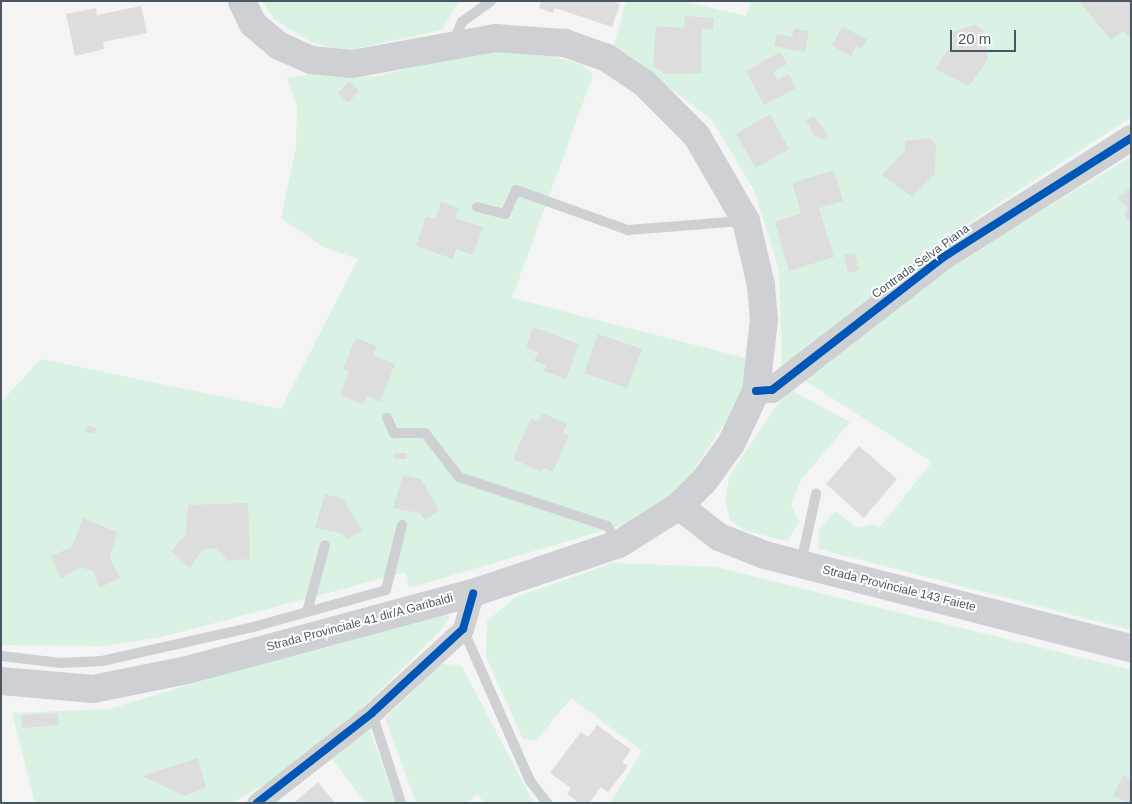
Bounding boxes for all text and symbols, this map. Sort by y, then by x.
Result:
scale bar [952,20,1018,52]
text: 20 m [958,30,991,47]
street label: Contrada Selva Piana [870,222,972,302]
street label: Strada Provinciale 143 Faiete [821,563,977,615]
street label: Strada Provinciale 41 dir/A Garibaldi [265,591,455,655]

